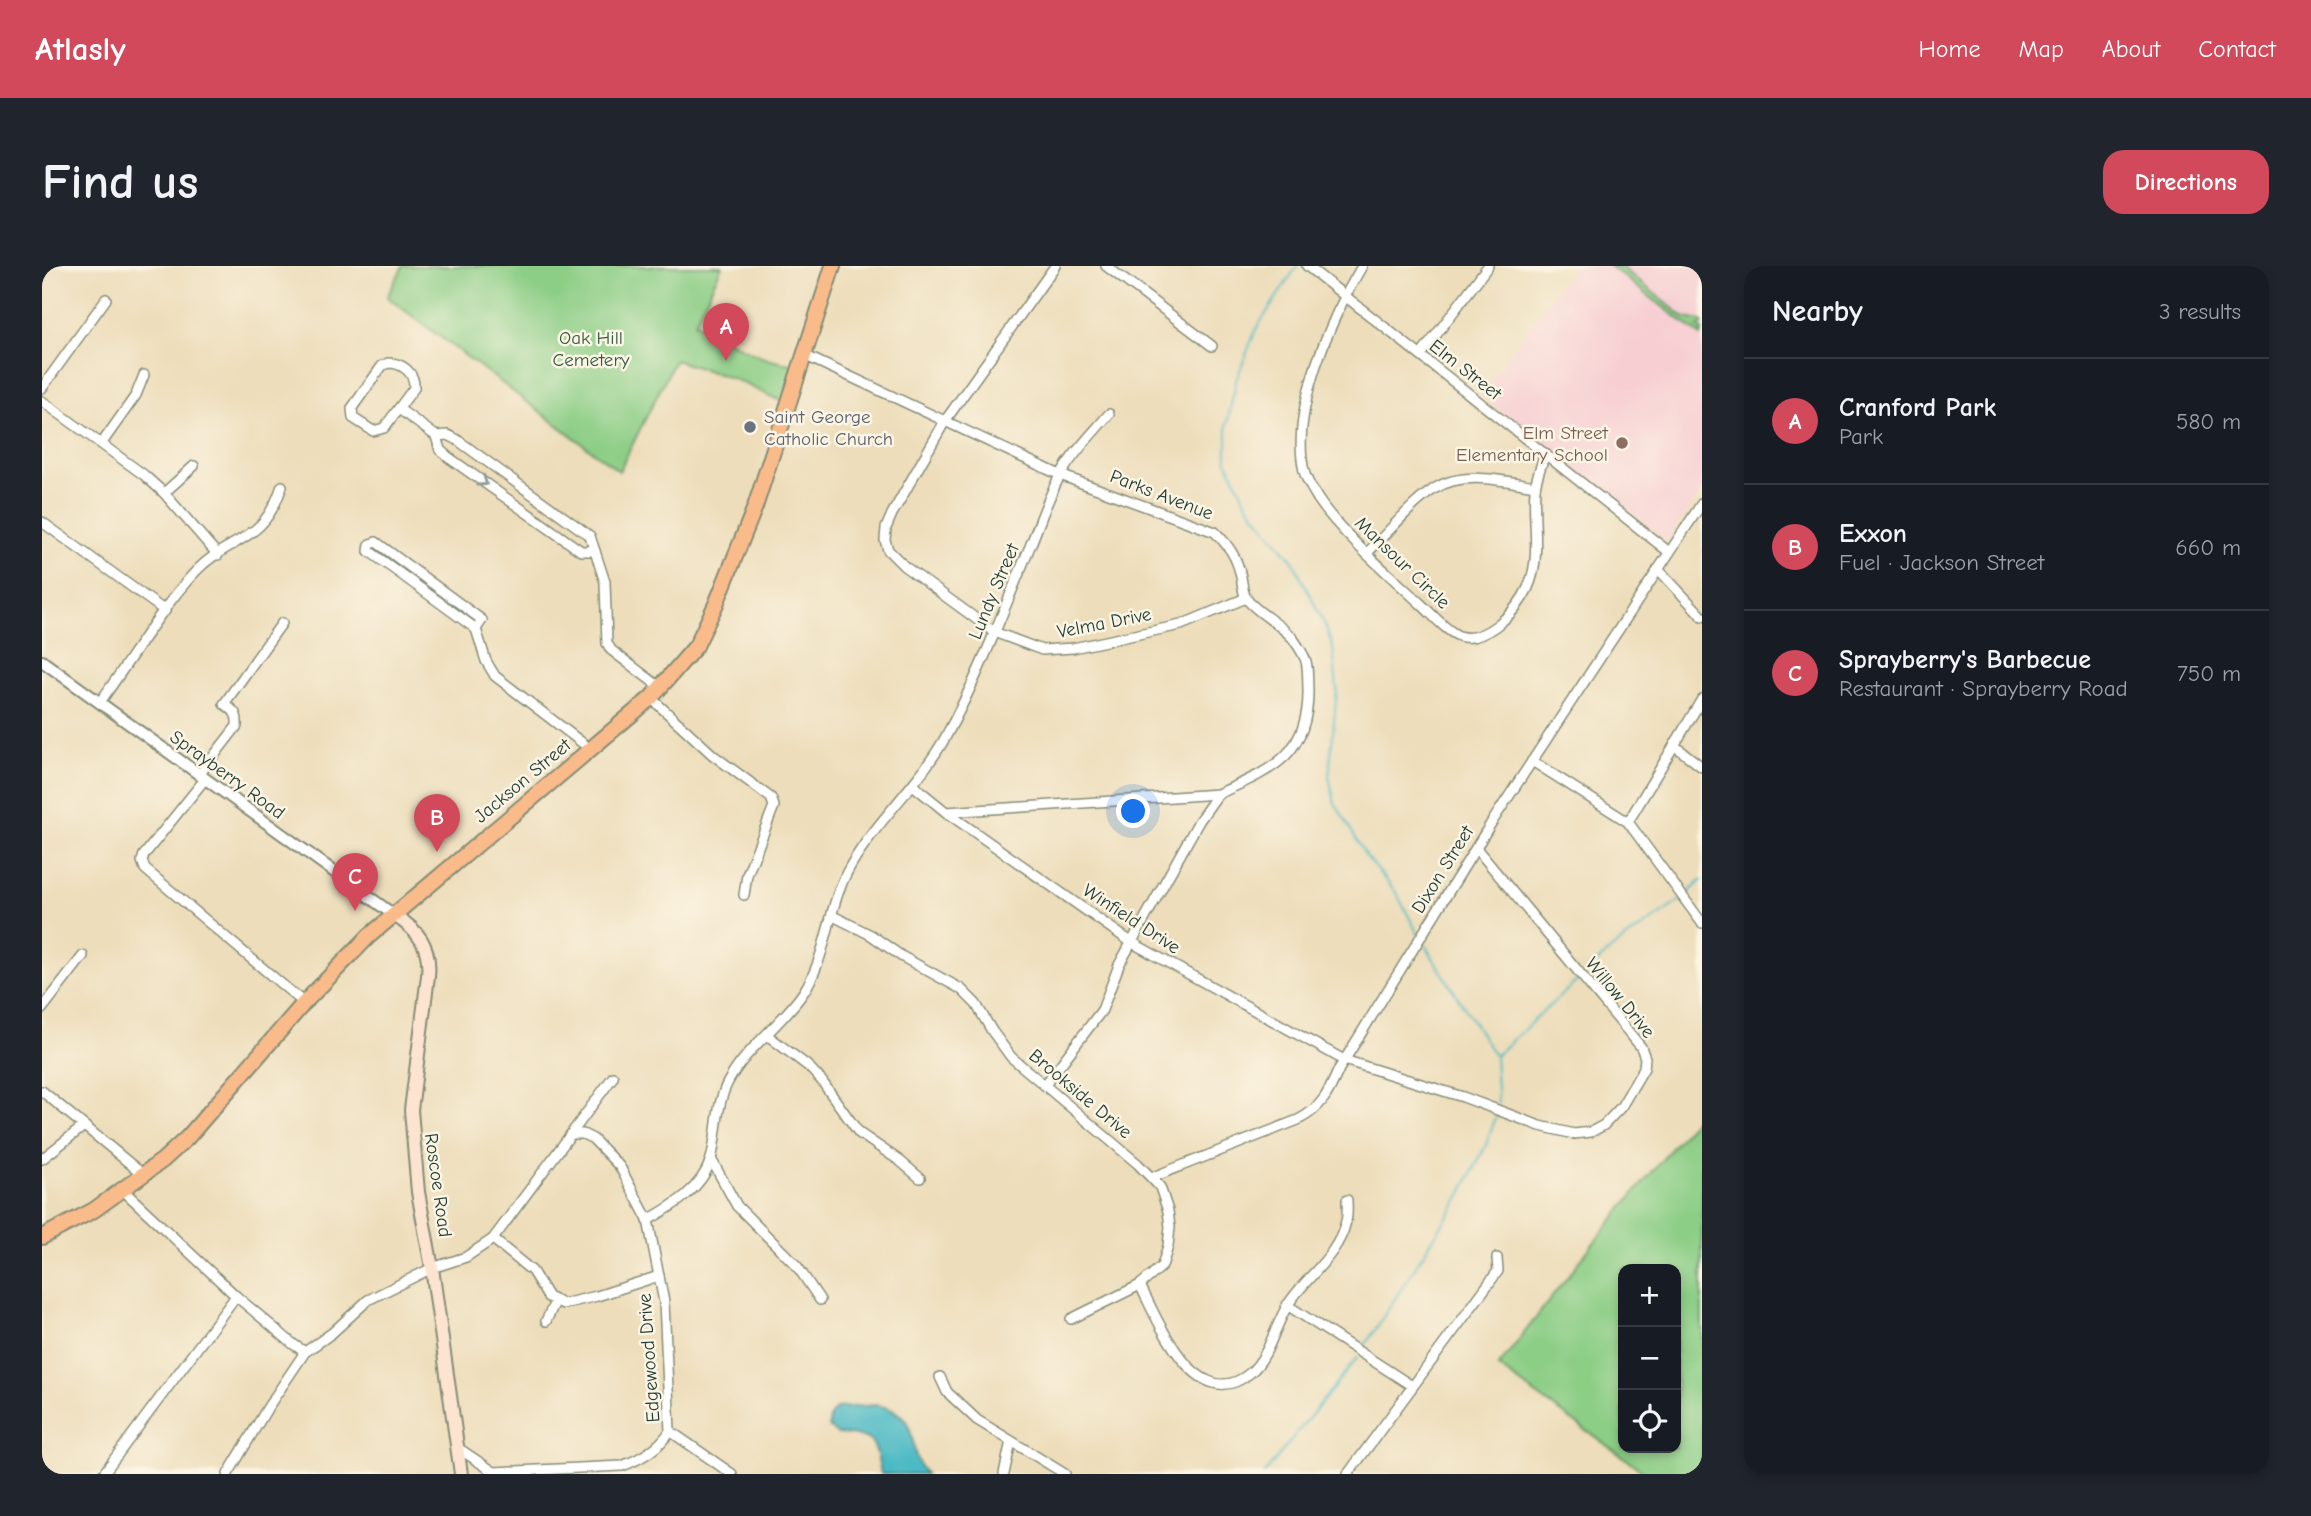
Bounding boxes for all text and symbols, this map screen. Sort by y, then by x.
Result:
text: Atlasly [35,30,126,68]
text: Home [1919,35,1980,63]
text: Map [2018,35,2064,63]
text: About [2102,35,2160,63]
text: Contact [2198,35,2276,63]
button: Directions [2103,150,2269,214]
text: Find us [42,154,198,210]
text: Nearby [1772,294,1863,329]
text: 3 results [2159,298,2241,325]
pin: A [703,303,749,361]
park label: Oak Hill Cemetery [553,327,630,371]
street label: Elm Street [1425,335,1506,405]
text: Cranford Park [1839,393,1996,423]
place label: Saint George Catholic Church [764,406,893,450]
text: A [1789,408,1801,435]
text: 580 m [2176,408,2241,435]
marker: Saint George Catholic Church [742,419,758,435]
place label: Elm Street Elementary School [1456,422,1609,466]
text: Park [1839,423,1883,450]
marker: Elm Street Elementary School [1614,435,1630,451]
street label: Parks Avenue [1107,465,1216,525]
one-way arrow [475,473,488,486]
street label: Mansour Circle [1350,512,1454,614]
text: Exxon [1839,519,1907,549]
text: B [1788,534,1802,561]
text: 660 m [2175,534,2241,561]
street label: Lundy Street [964,540,1024,643]
text: Fuel · Jackson Street [1839,549,2044,576]
street label: Velma Drive [1055,603,1153,643]
text: Sprayberry's Barbecue [1839,645,2091,675]
text: C [1788,660,1802,687]
text: 750 m [2177,660,2241,687]
text: Restaurant · Sprayberry Road [1839,675,2128,702]
street label: Sprayberry Road [166,726,289,824]
street label: Jackson Street [470,734,576,827]
pin: B [414,794,460,852]
your location [1116,794,1150,828]
street label: Dixon Street [1407,821,1479,917]
pin: C [332,853,378,911]
street label: Winfield Drive [1079,879,1184,959]
street label: Willow Drive [1581,953,1659,1042]
street label: Brookside Drive [1025,1044,1136,1143]
street label: Roscoe Road [420,1132,456,1239]
map controls [1618,1264,1681,1453]
button: + [1618,1264,1681,1327]
street label: Edgewood Drive [634,1293,664,1423]
button: − [1618,1327,1681,1390]
button: locate [1618,1390,1681,1453]

